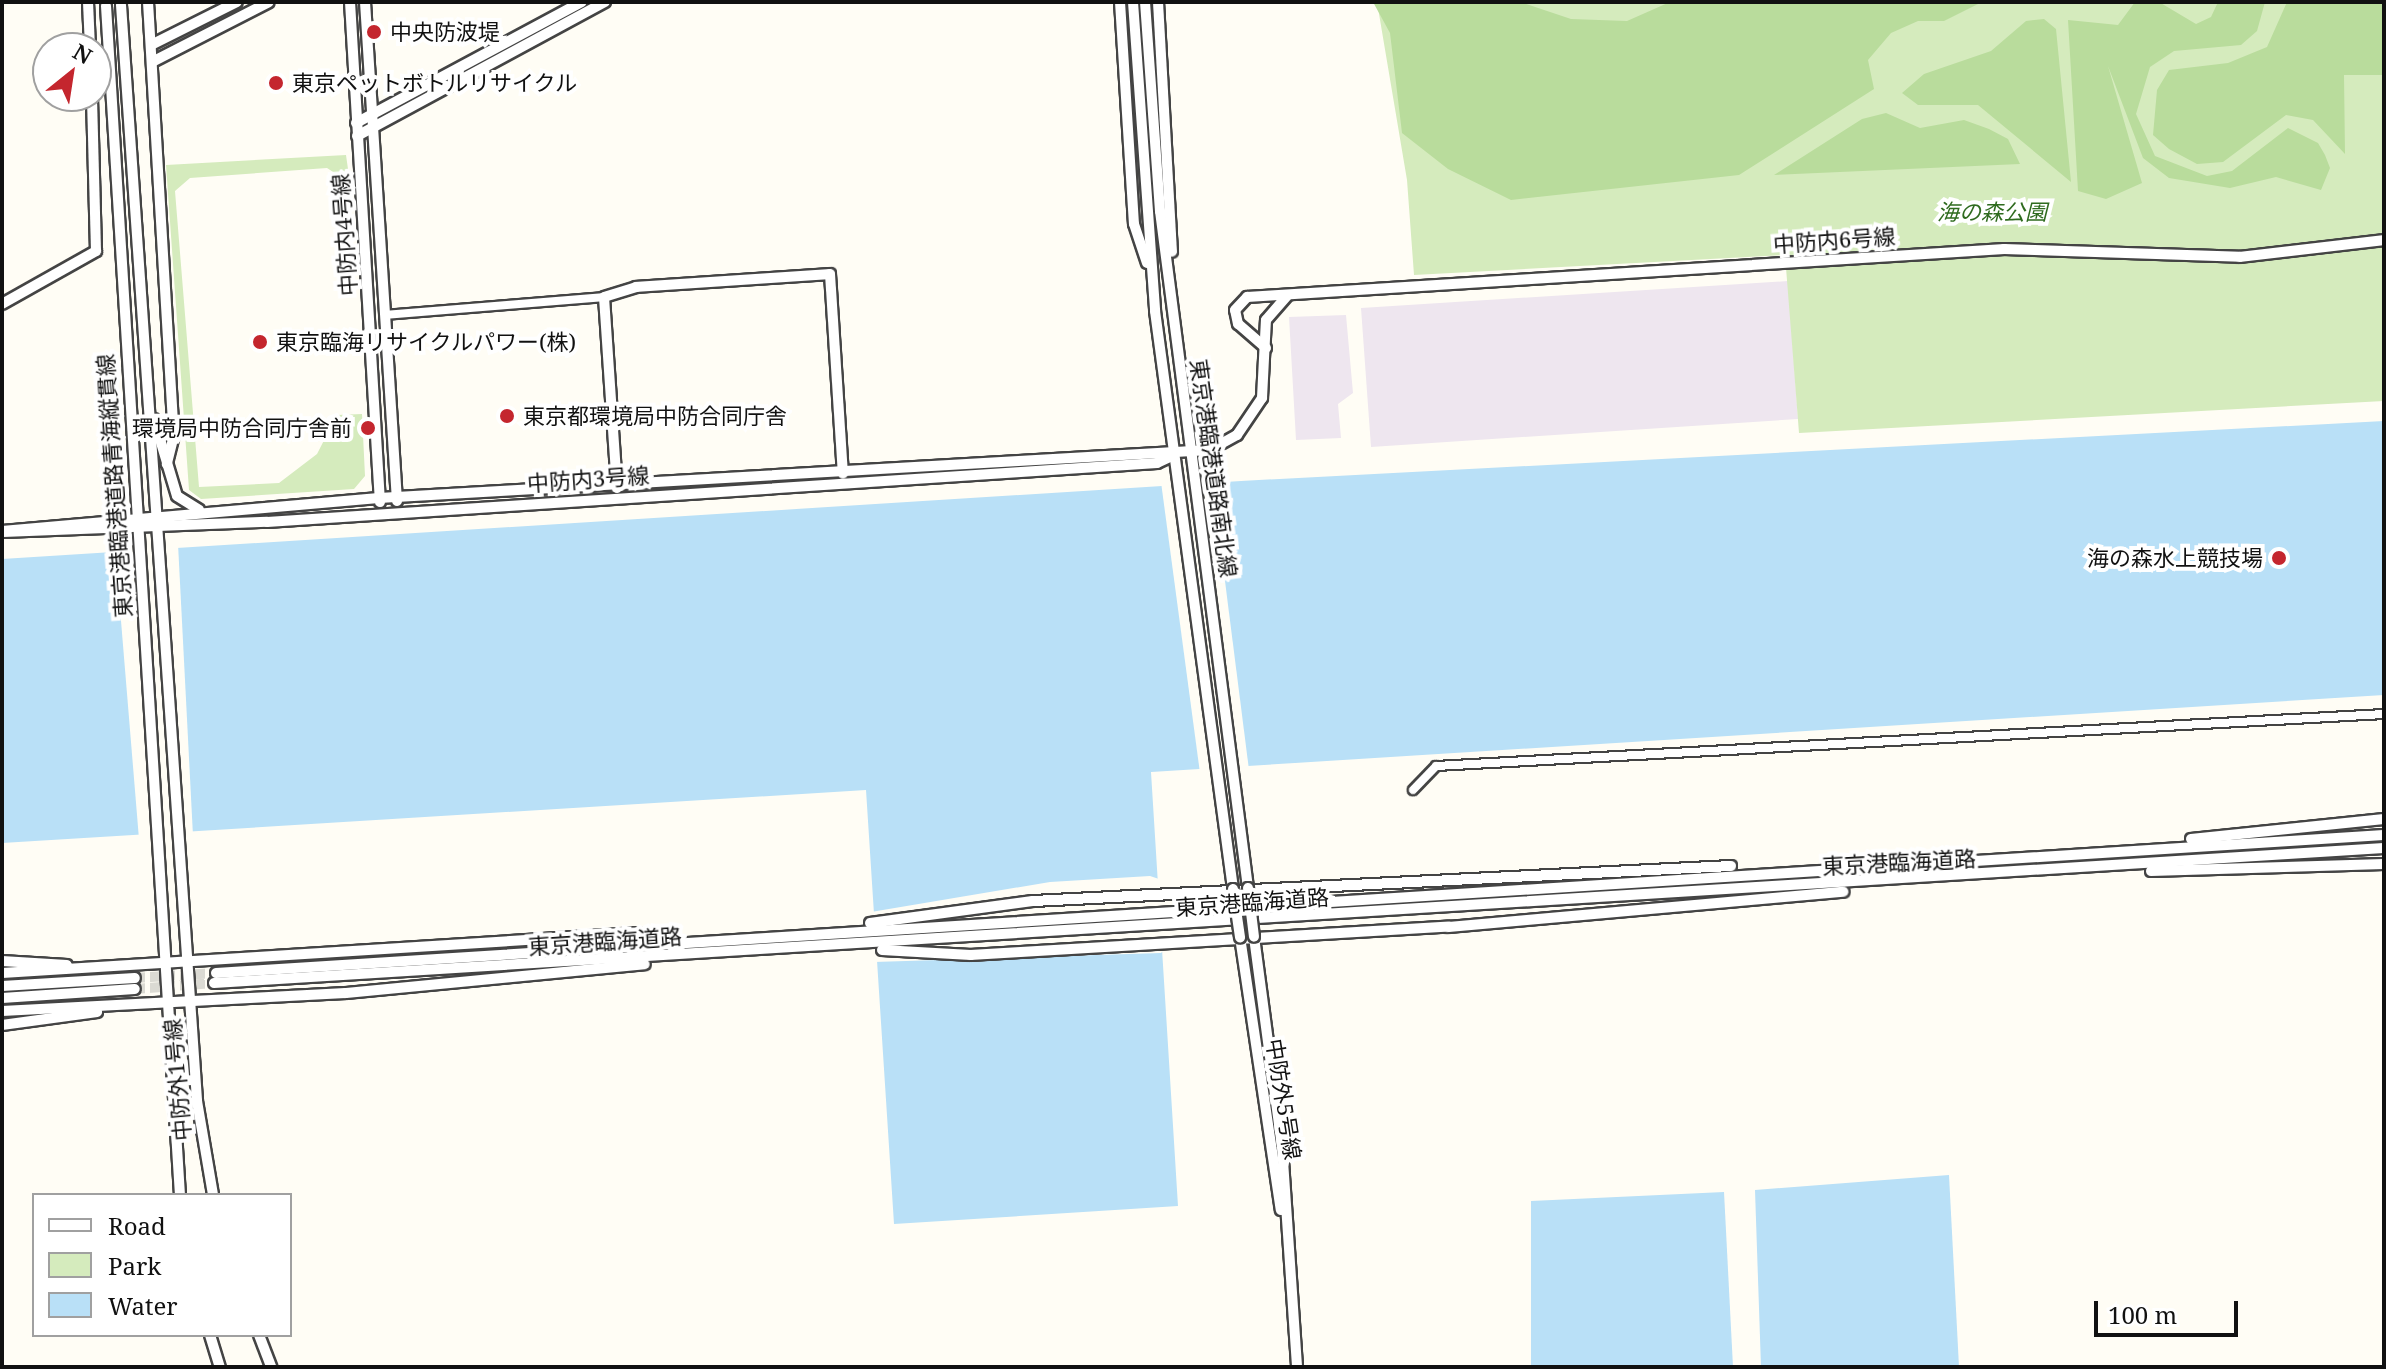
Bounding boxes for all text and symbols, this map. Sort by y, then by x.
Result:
place label: 中央防波堤 [390,19,500,45]
marker: 中央防波堤 [365,23,383,41]
north arrow [32,32,112,112]
text: N [68,36,98,70]
place label: 東京ペットボトルリサイクル [292,70,578,96]
marker: 東京ペットボトルリサイクル [267,74,285,92]
street label: 中防内4号線 [327,173,361,297]
park label: 海の森公園 [1937,199,2047,225]
street label: 中防内6号線 [1772,223,1896,257]
place label: 東京臨海リサイクルパワー(株) [276,329,577,355]
marker: 東京臨海リサイクルパワー(株) [251,333,269,351]
street label: 東京港臨港道路青海縦貫線 [92,353,136,619]
street label: 東京港臨港道路南北線 [1186,357,1242,579]
place label: 東京都環境局中防合同庁舎 [523,403,787,429]
marker: 東京都環境局中防合同庁舎 [498,407,516,425]
place label: 環境局中防合同庁舎前 [132,415,352,441]
marker: 環境局中防合同庁舎前 [359,419,377,437]
street label: 中防内3号線 [526,462,650,496]
place label: 海の森水上競技場 [2087,545,2263,571]
marker: 海の森水上競技場 [2270,549,2288,567]
street label: 東京港臨海道路 [1821,845,1977,879]
street label: 東京港臨海道路 [1174,883,1330,921]
street label: 東京港臨海道路 [527,922,683,960]
street label: 中防外1号線 [159,1018,195,1142]
street label: 中防外5号線 [1261,1037,1307,1161]
legend [32,1193,292,1337]
text: Road [108,1209,166,1242]
text: Park [108,1249,161,1282]
scale bar [2098,1285,2242,1335]
text: Water [108,1289,178,1322]
text: 100 m [2108,1298,2177,1331]

